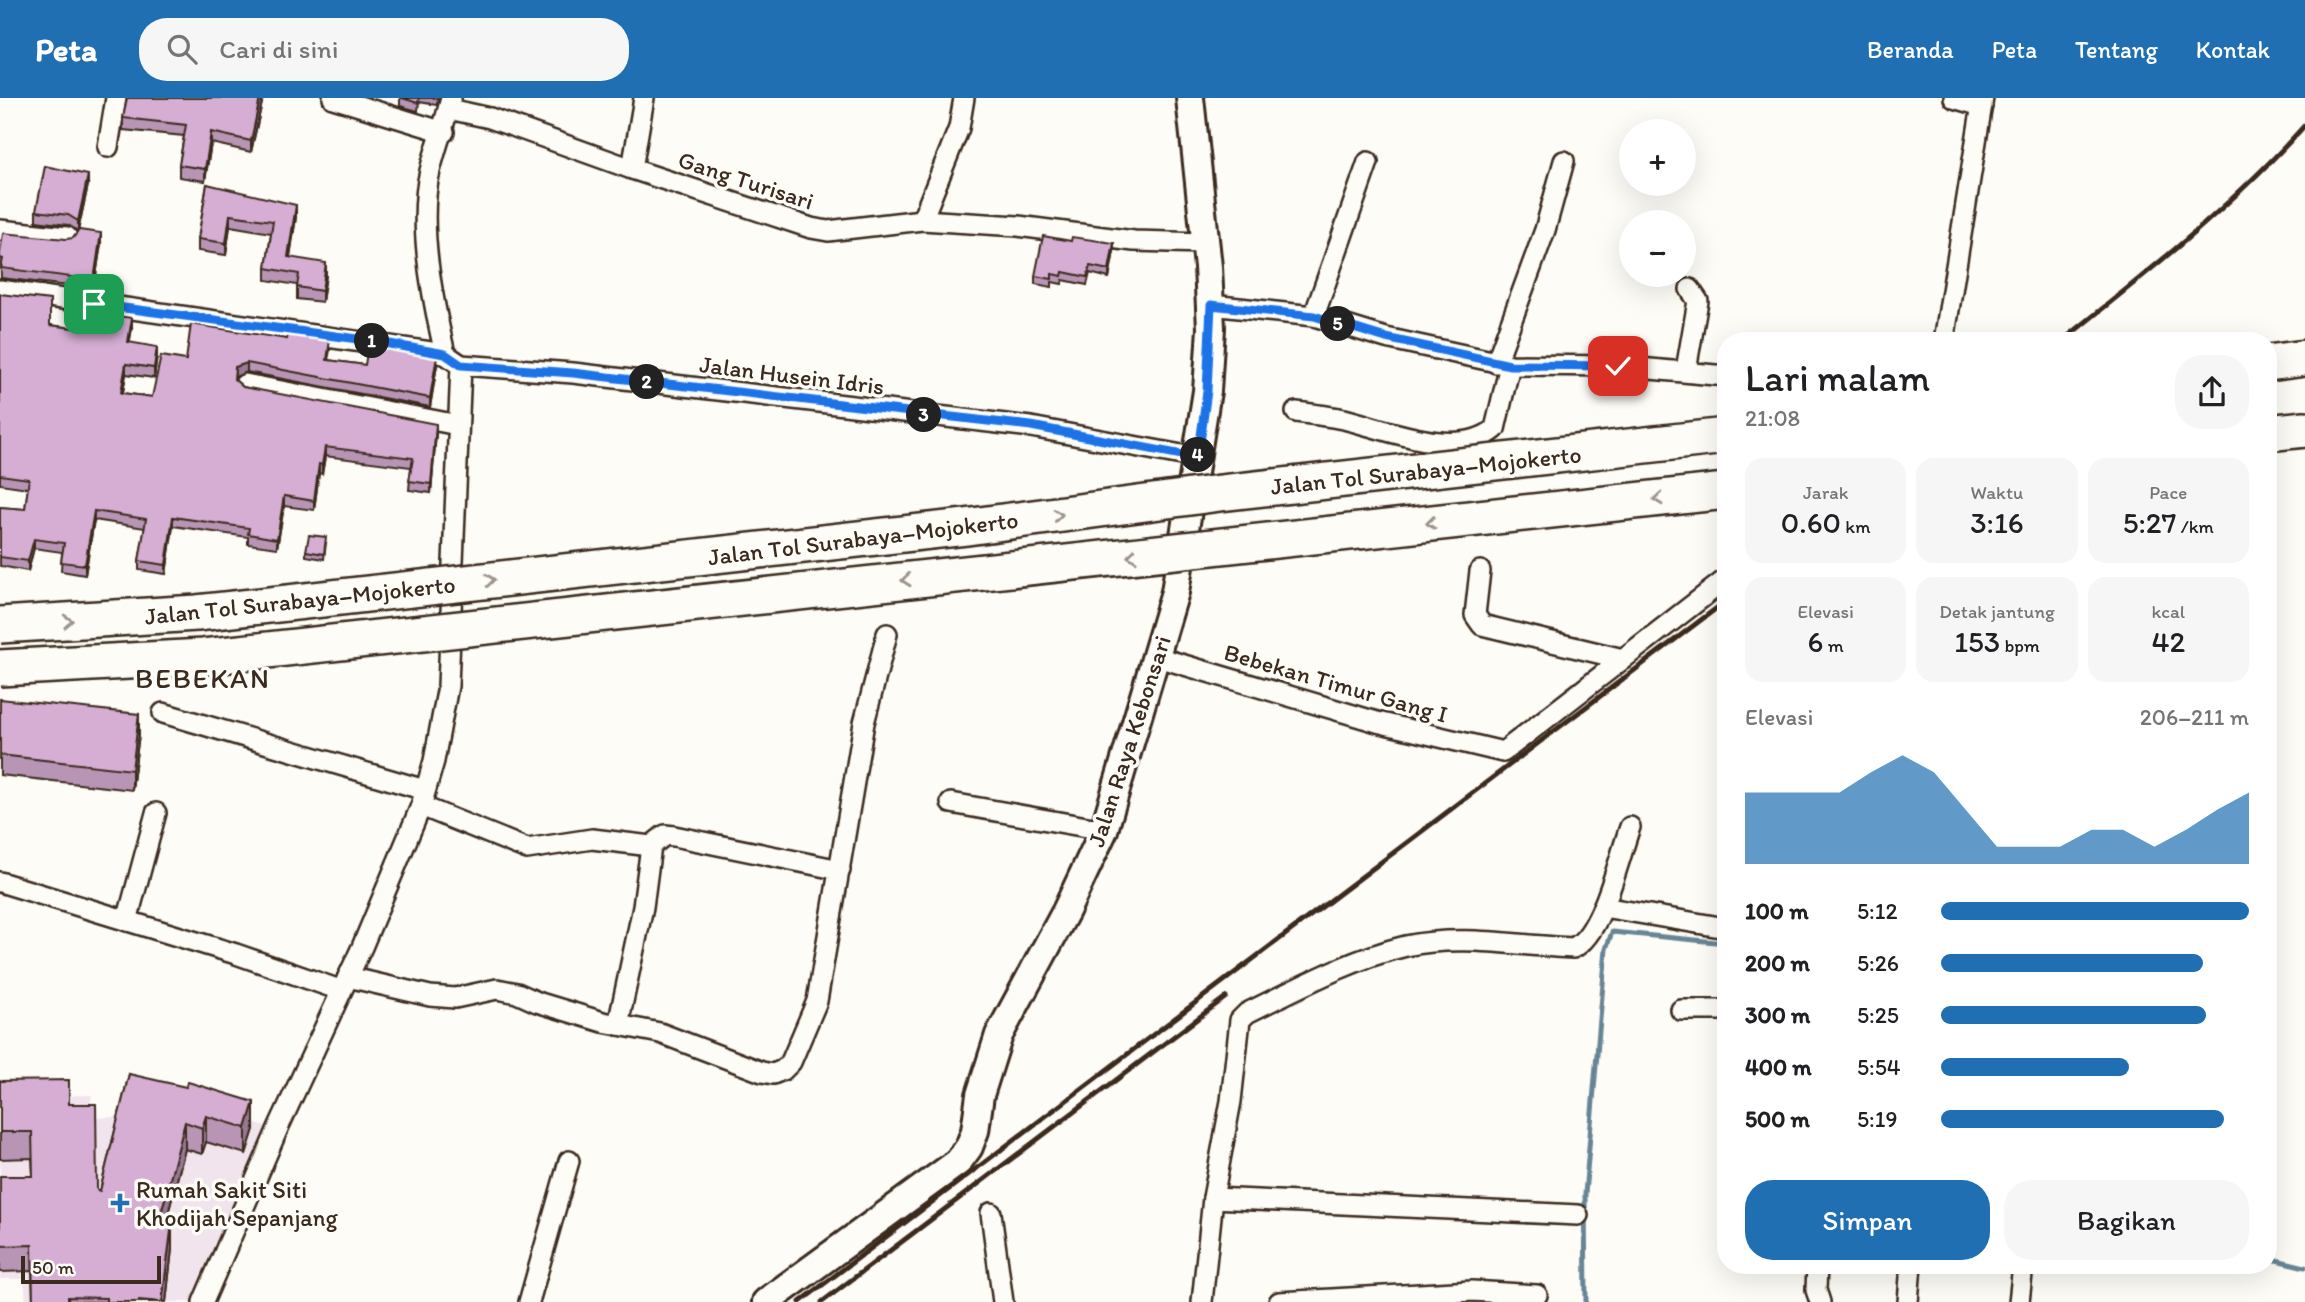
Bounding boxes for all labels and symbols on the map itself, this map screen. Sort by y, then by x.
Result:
street label: Gang Turisari [675,144,817,216]
pin [64,274,124,334]
pin: 5 [1320,306,1356,342]
pin: 1 [354,324,390,358]
pin [1588,336,1648,396]
street label: Jalan Husein Idris [698,349,886,401]
pin: 2 [630,364,664,400]
pin: 3 [906,398,942,432]
pin: 4 [1180,438,1216,472]
street label: Jalan Tol Surabaya–Mojokerto [1269,439,1583,501]
one-way arrow [1652,491,1663,506]
street label: Jalan Tol Surabaya–Mojokerto [706,505,1020,571]
one-way arrow [1052,507,1064,522]
one-way arrow [1426,515,1437,530]
one-way arrow [1126,548,1138,563]
street label: Jalan Tol Surabaya–Mojokerto [143,569,457,631]
one-way arrow [484,573,495,588]
one-way arrow [900,573,912,588]
one-way arrow [63,613,74,628]
street label: Jalan Raya Kebonsari [1081,632,1177,850]
street label: Bebekan Timur Gang I [1221,637,1451,729]
district label: BEBEKAN [135,661,271,695]
place label: Rumah Sakit Siti Khodijah Sepanjang [136,1175,339,1232]
marker: Rumah Sakit Siti Khodijah Sepanjang [110,1193,130,1213]
scale bar [21,1253,161,1285]

